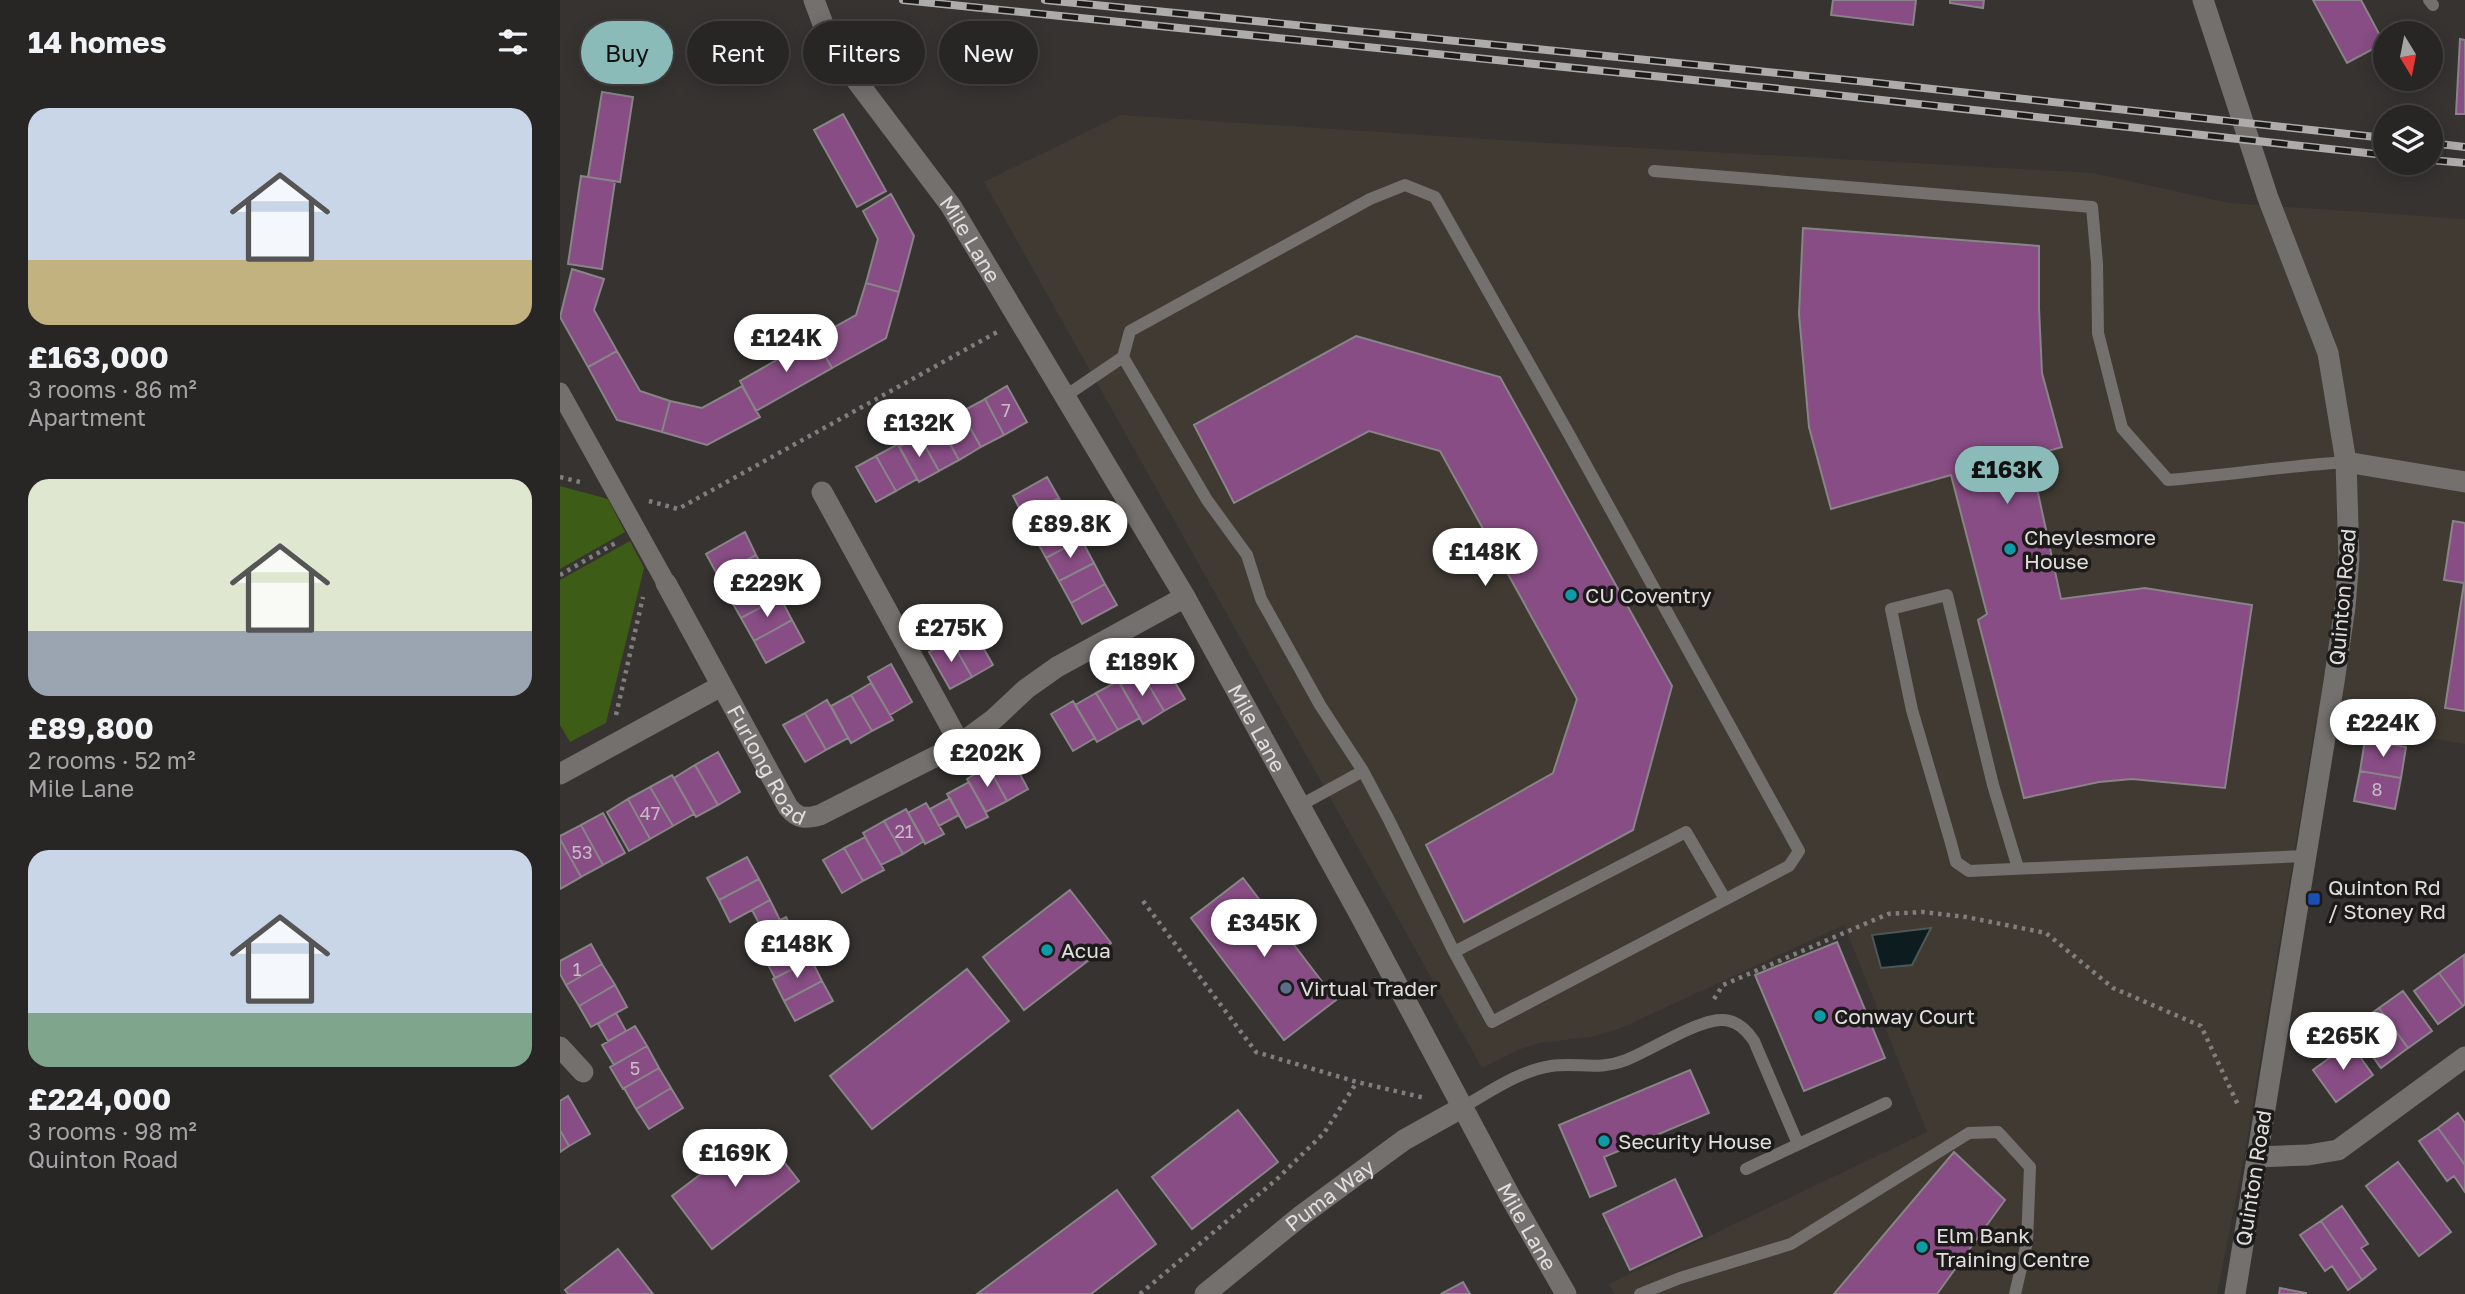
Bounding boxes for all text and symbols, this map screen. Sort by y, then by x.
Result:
chip: Buy [581,21,673,84]
chip: Rent [687,21,789,84]
chip: Filters [803,21,925,84]
chip: New [939,21,1038,84]
north arrow [2373,21,2443,91]
map controls [2373,21,2443,175]
icon: filters [494,23,532,61]
text: 14 homes [28,24,167,60]
button: layers [2373,105,2443,175]
icon: home [217,154,343,280]
street label: Mile Lane [934,190,1007,287]
pin: £124K [737,314,835,374]
text: £124K [750,323,822,351]
text: £163,000 [28,339,169,375]
text: 3 rooms · 86 m² [28,375,197,403]
house number: 7 [1001,399,1011,421]
pin: £132K [870,400,968,459]
text: Apartment [28,403,146,431]
text: £132K [883,408,955,436]
pin: £163K [1958,447,2056,506]
text: £163K [1971,455,2043,483]
pin: £89.8K [1013,500,1127,560]
text: £89.8K [1028,509,1112,537]
place label: Cheylesmore House [2024,524,2156,574]
icon: home [217,525,343,651]
pin: £148K [1436,528,1534,588]
street label: Quinton Road [2323,528,2361,666]
text: £148K [1449,537,1521,565]
marker: Cheylesmore House [2002,541,2018,557]
pin: £229K [718,560,816,619]
text: £229K [730,568,804,596]
place label: CU Coventry [1585,582,1712,608]
marker: CU Coventry [1563,587,1579,603]
pin: £275K [902,604,1000,664]
text: £275K [915,613,987,641]
pin: £189K [1093,638,1191,698]
text: £189K [1105,647,1179,675]
street label: Mile Lane [1222,679,1292,777]
street label: Furlong Road [722,700,810,830]
pin: £224K [2334,700,2432,759]
text: £224K [2346,708,2420,736]
text: £89,800 [28,710,154,746]
pin: £202K [938,730,1036,789]
text: £202K [950,738,1024,766]
text: 2 rooms · 52 m² [28,746,195,774]
text: Mile Lane [28,774,134,802]
house number: 8 [2372,778,2382,800]
house number: 47 [640,802,660,824]
house number: 21 [894,820,914,842]
house number: 53 [572,841,592,863]
place label: Quinton Rd / Stoney Rd [2328,874,2446,924]
marker: Quinton Rd / Stoney Rd [2306,891,2322,907]
icon: home [217,896,343,1022]
pin: £345K [1215,900,1313,959]
text: £345K [1227,908,1301,936]
pin: £148K [748,920,846,980]
text: £148K [761,929,833,957]
place label: Acua [1061,937,1111,963]
marker: Acua [1039,942,1055,958]
house number: 1 [573,958,582,980]
place label: Virtual Trader [1300,975,1438,1001]
marker: Virtual Trader [1278,980,1294,996]
place label: Conway Court [1834,1003,1975,1029]
marker: Conway Court [1812,1008,1828,1024]
pin: £265K [2294,1012,2392,1072]
text: £265K [2306,1021,2380,1049]
house number: 5 [630,1057,640,1079]
text: £224,000 [28,1081,171,1117]
street label: Quinton Road [2229,1108,2277,1248]
text: 3 rooms · 98 m² [28,1117,197,1145]
place label: Security House [1618,1128,1772,1154]
pin: £169K [686,1130,784,1189]
marker: Security House [1596,1133,1612,1149]
text: £169K [699,1138,771,1166]
text: Quinton Road [28,1145,178,1173]
street label: Puma Way [1279,1153,1379,1237]
street label: Mile Lane [1492,1178,1563,1275]
place label: Elm Bank Training Centre [1936,1222,2090,1272]
marker: Elm Bank Training Centre [1914,1239,1930,1255]

